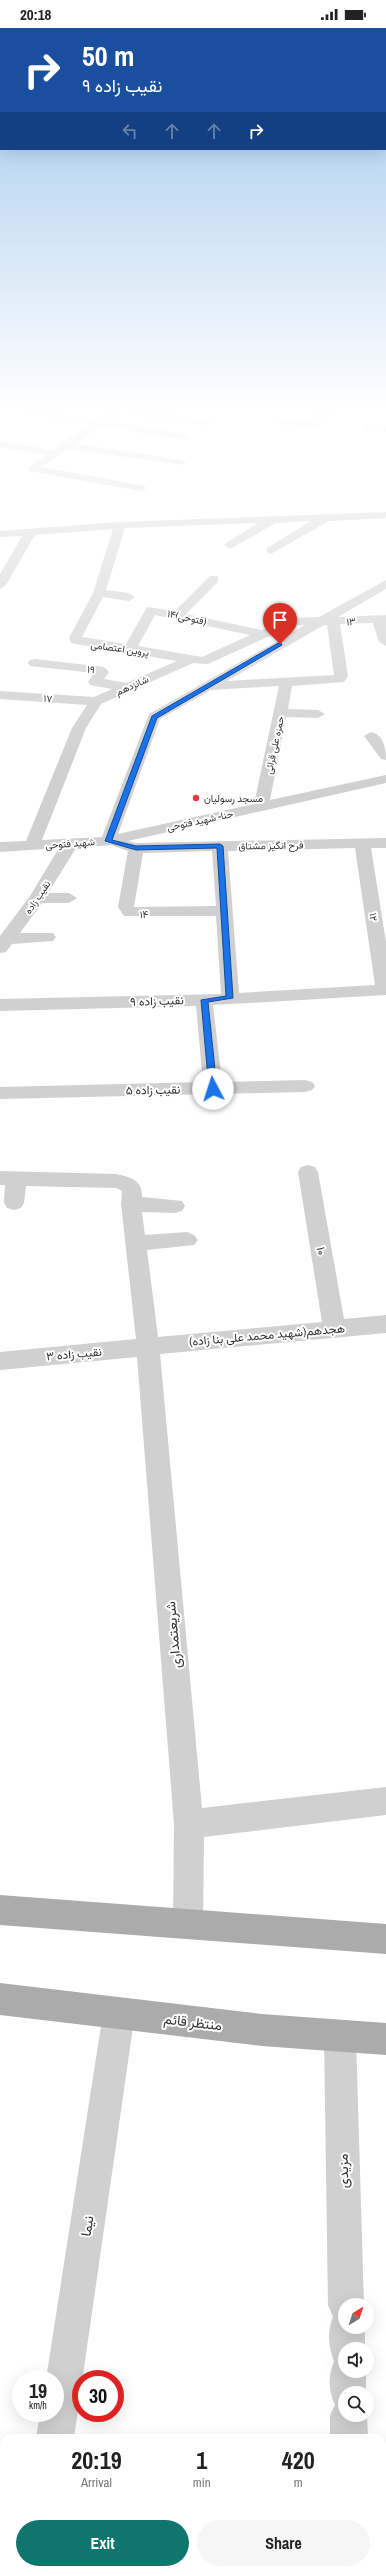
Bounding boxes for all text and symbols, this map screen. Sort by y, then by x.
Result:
text: 20:18 [20,4,51,25]
text: 50 m [82,37,134,75]
icon: right [16,44,68,96]
text: نقیب زاده ۹ [82,73,162,98]
icon: left [119,120,141,142]
icon: ahead [161,120,183,142]
icon: ahead [203,120,225,142]
icon: right [245,120,267,142]
pin [263,603,297,644]
street label: ۱۴(فتوحی) [166,607,208,628]
icon: arrive [269,609,291,631]
street label: ۱۳ [346,615,357,628]
street label: پروین اعتصامی [90,638,150,660]
street label: ۱۹ [86,663,96,676]
street label: شانزدهم [114,672,151,698]
street label: ۱۷ [43,692,53,705]
street label: حمزه علی قرائی [262,714,287,775]
place label: مسجد رسولیان [204,792,263,805]
marker: مسجد رسولیان [191,793,201,803]
street label: حنا- شهید فتوحی [166,807,235,834]
street label: شهید فتوحی [45,835,95,852]
street label: فرح انگیز مشتاق [238,838,304,853]
street label: نقیب زاده [22,878,53,916]
street label: ۱۴ [140,908,149,921]
street label: ۱۲ [366,912,381,922]
street label: نقیب زاده ۹ [130,992,184,1010]
position arrow [192,1068,234,1110]
street label: نقیب زاده ۵ [125,1082,181,1098]
street label: ۱۰ [312,1246,330,1256]
street label: هجدهم(شهید محمد علی بنا زاده) [188,1320,346,1350]
street label: نقیب زاده ۳ [46,1344,102,1364]
street label: شریعتمداری [161,1601,185,1669]
street label: منتظر قائم [163,2010,223,2034]
street label: مزیدی [334,2154,352,2188]
street label: نیما [76,2214,98,2238]
north arrow [338,2298,374,2334]
map controls [338,2298,374,2422]
button: sound [338,2342,374,2378]
speed limit sign: 30 [72,2370,124,2422]
text: 19 [29,2377,47,2404]
button: search [338,2386,374,2422]
text: km/h [29,2399,47,2412]
text: 20:19 [71,2444,122,2476]
text: 1 [196,2444,207,2476]
text: 420 [282,2444,315,2476]
text: Arrival [81,2474,112,2491]
text: min [193,2474,211,2491]
text: m [294,2474,303,2491]
button: Exit [16,2520,189,2566]
button: Share [197,2520,370,2566]

